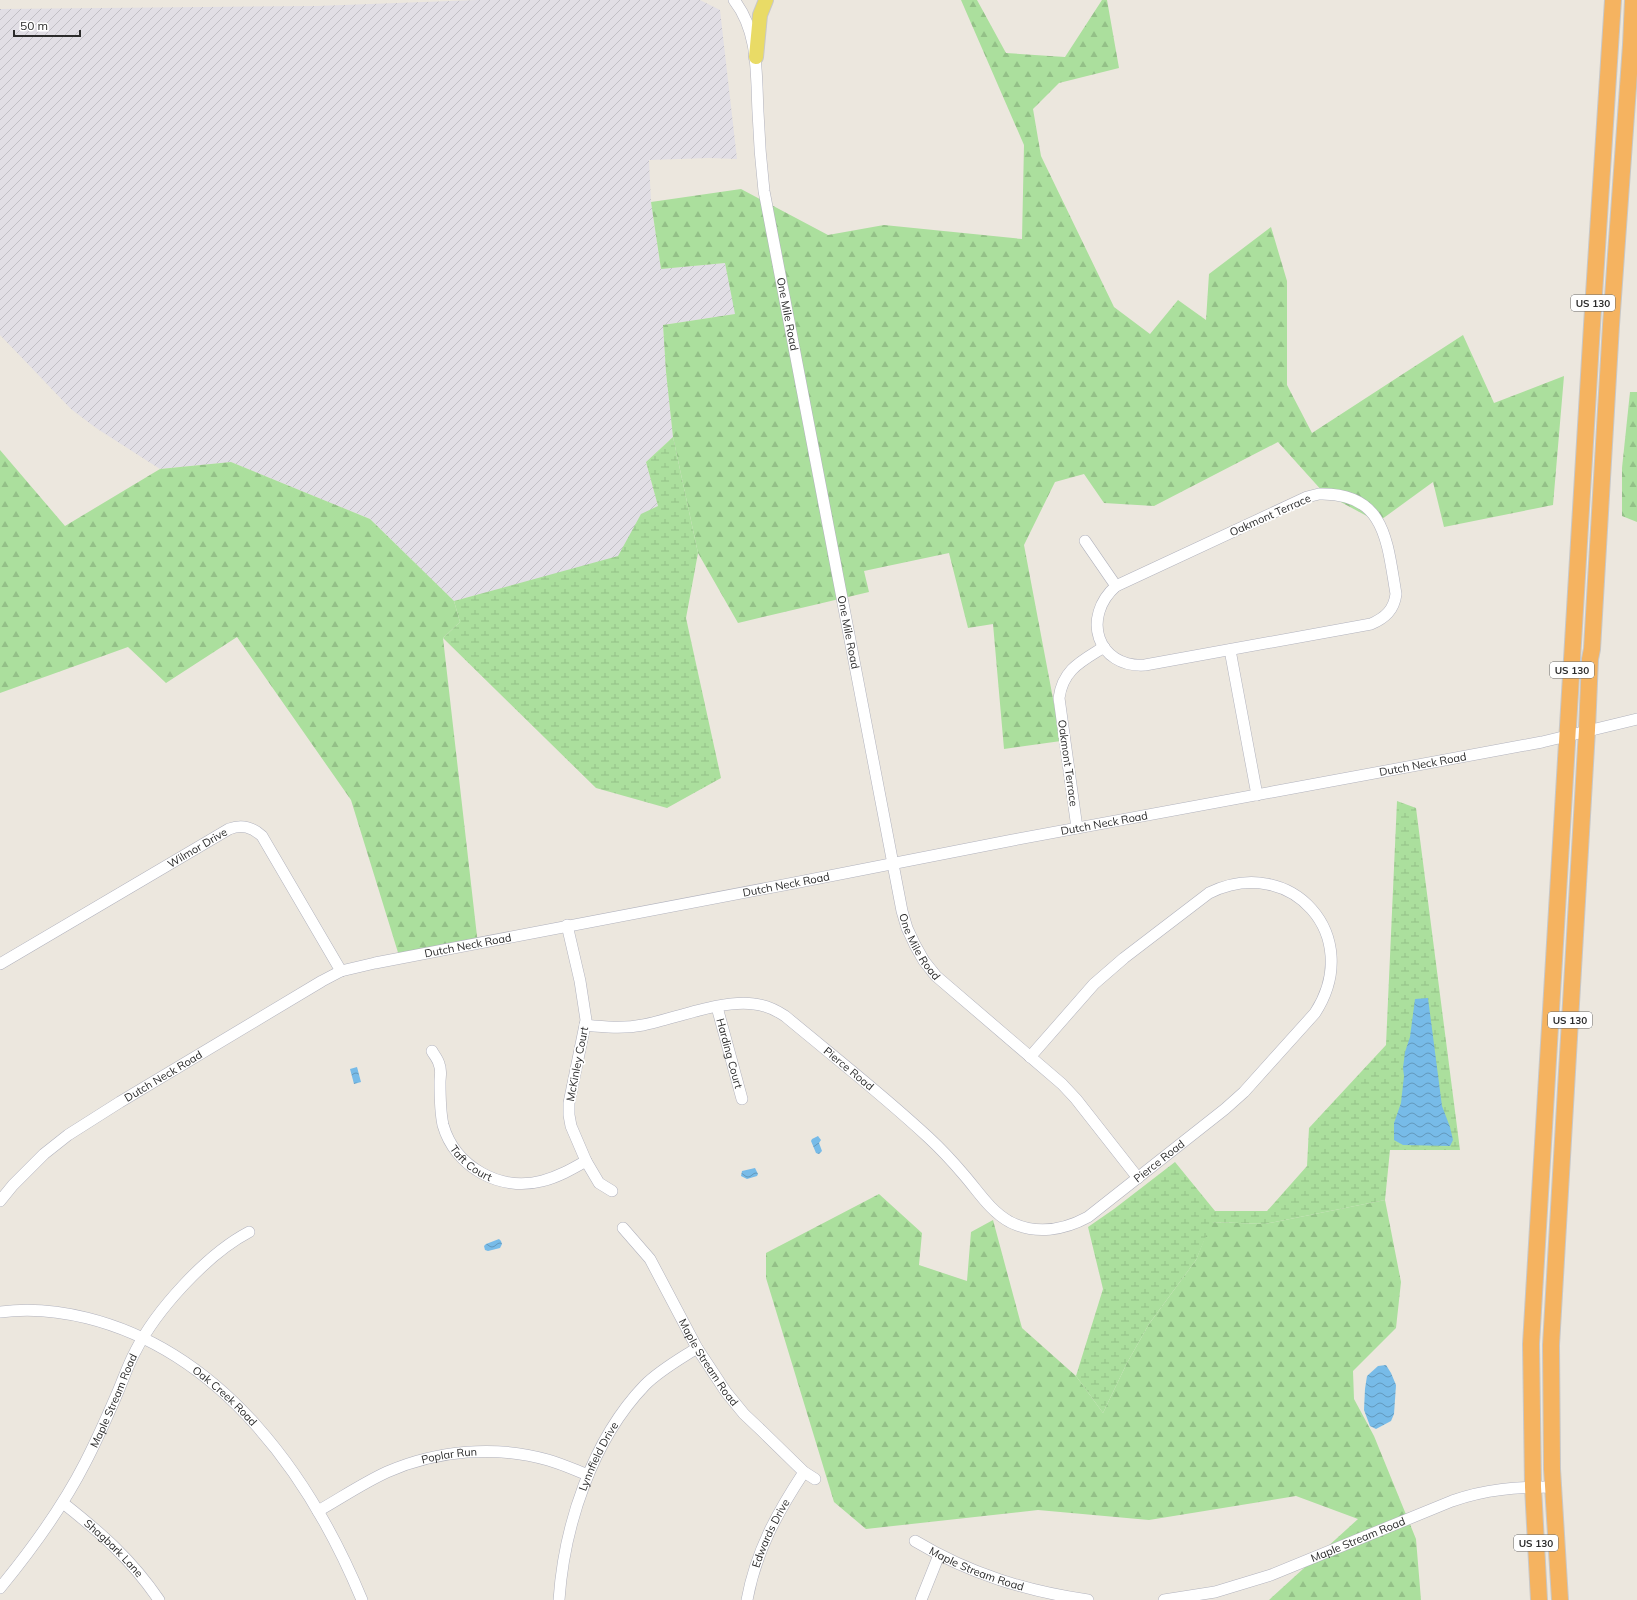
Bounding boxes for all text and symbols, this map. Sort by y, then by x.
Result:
scale bar [14,12,80,38]
text: 50 m [20,18,48,33]
street label: One Mile Road [774,276,801,352]
road number: US 130 [1571,295,1615,311]
street label: Oakmont Terrace [1227,491,1313,539]
street label: One Mile Road [835,594,862,670]
road number: US 130 [1550,662,1594,678]
street label: Oakmont Terrace [1055,719,1081,807]
street label: Dutch Neck Road [1378,749,1467,779]
street label: Dutch Neck Road [1059,808,1149,838]
street label: Wilmor Drive [165,825,230,871]
street label: Dutch Neck Road [741,869,831,900]
street label: One Mile Road [896,912,943,983]
street label: Dutch Neck Road [423,930,513,960]
road number: US 130 [1548,1012,1592,1028]
street label: Harding Court [713,1017,746,1090]
street label: McKinley Court [563,1025,591,1103]
street label: Pierce Road [821,1044,877,1093]
street label: Dutch Neck Road [122,1047,205,1105]
street label: Pierce Road [1131,1137,1187,1185]
street label: Taft Court [447,1142,494,1184]
street label: Maple Stream Road [676,1316,742,1409]
street label: Maple Stream Road [87,1351,140,1450]
street label: Oak Creek Road [190,1363,260,1429]
street label: Lynnfield Drive [576,1419,621,1493]
street label: Poplar Run [420,1445,477,1467]
street label: Edwards Drive [749,1496,793,1570]
street label: Maple Stream Road [1309,1514,1407,1565]
street label: Shagbark Lane [81,1516,146,1580]
road number: US 130 [1514,1535,1558,1551]
street label: Maple Stream Road [927,1544,1026,1594]

